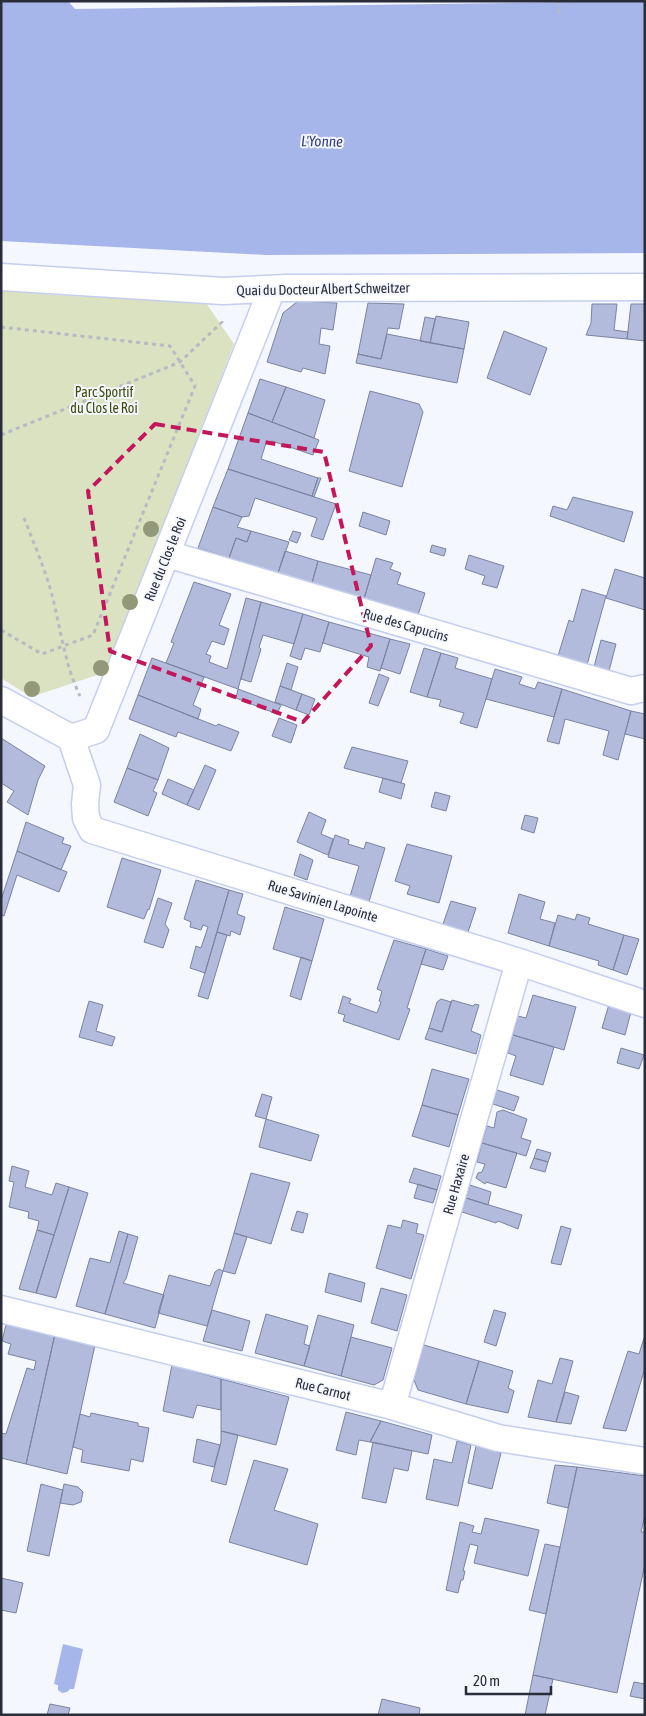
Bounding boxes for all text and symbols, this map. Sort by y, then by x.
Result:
water label: L'Yonne [301,132,343,150]
street label: Quai du Docteur Albert Schweitzer [236,279,411,299]
park label: Parc Sportif du Clos le Roi [70,384,138,416]
street label: Rue du Clos le Roi [141,515,189,603]
street label: Rue des Capucins [361,605,451,645]
street label: Rue Savinien Lapointe [266,877,380,925]
street label: Rue Haxaire [440,1152,472,1216]
street label: Rue Carnot [294,1374,352,1404]
scale bar [466,1664,551,1696]
text: 20 m [473,1672,500,1689]

